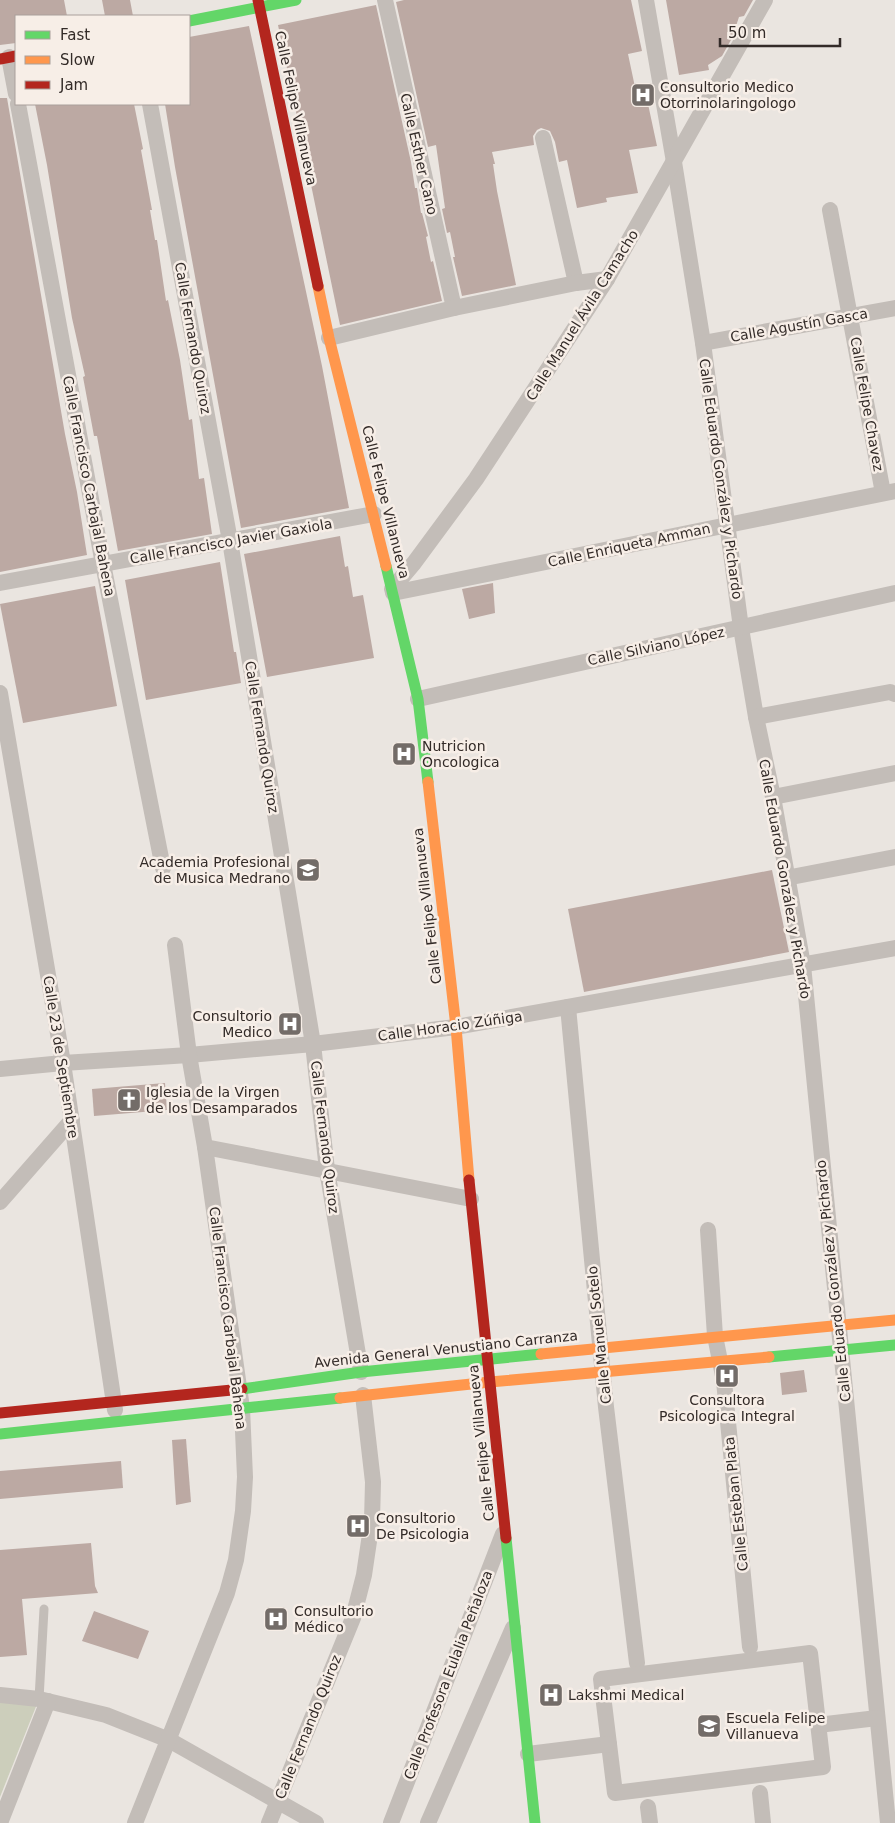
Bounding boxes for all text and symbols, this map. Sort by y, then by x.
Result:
legend [15,15,190,105]
scale bar [720,15,840,47]
text: 50 m [728,24,766,42]
text: Fast [60,26,90,44]
street label: Calle Felipe Villanueva [272,29,320,187]
text: Slow [60,51,95,69]
text: Jam [59,76,88,94]
place label: Consultorio Medico Otorrinolaringologo [660,79,796,111]
hospital icon: Consultorio Medico Otorrinolaringologo [630,82,656,108]
street label: Calle Esther Cano [397,92,441,216]
street label: Calle Manuel Ávila Camacho [523,227,641,403]
street label: Calle Fernando Quiroz [172,261,214,415]
street label: Calle Agustín Gasca [729,305,869,345]
street label: Calle Felipe Chavez [847,335,887,473]
street label: Calle Eduardo González y Pichardo [696,357,746,601]
street label: Calle Francisco Carbajal Bahena [60,374,118,598]
street label: Calle Felipe Villanueva [359,424,413,580]
street label: Calle Francisco Javier Gaxiola [128,515,334,567]
street label: Calle Enriqueta Amman [546,520,712,570]
street label: Calle Silviano López [586,624,726,668]
street label: Calle Fernando Quiroz [242,660,282,814]
place label: Nutricion Oncologica [422,738,500,770]
hospital icon: Nutricion Oncologica [391,741,417,767]
street label: Calle Eduardo González y Pichardo [756,758,814,1000]
street label: Calle Felipe Villanueva [409,827,445,985]
place label: Academia Profesional de Musica Medrano [139,854,290,886]
school or university icon: Academia Profesional de Musica Medrano [295,857,321,883]
street label: Calle 23 de Septiembre [40,975,82,1139]
place label: Consultorio Medico [192,1008,272,1040]
street label: Calle Horacio Zúñiga [377,1008,523,1044]
hospital icon: Consultorio Medico [277,1011,303,1037]
street label: Calle Fernando Quiroz [308,1060,342,1214]
place label: Iglesia de la Virgen de los Desamparados [146,1084,298,1116]
church icon: Iglesia de la Virgen de los Desamparados [116,1087,142,1113]
street label: Calle Eduardo González y Pichardo [812,1159,854,1403]
street label: Calle Francisco Carbajal Bahena [206,1206,250,1430]
street label: Calle Manuel Sotelo [584,1265,614,1405]
street label: Avenida General Venustiano Carranza [313,1327,579,1371]
hospital icon: Consultora Psicologica Integral [714,1363,740,1389]
street label: Calle Felipe Villanueva [465,1364,497,1522]
place label: Consultora Psicologica Integral [659,1392,795,1424]
street label: Calle Esteban Plata [721,1436,751,1572]
place label: Consultorio De Psicologia [376,1510,469,1542]
hospital icon: Consultorio De Psicologia [345,1513,371,1539]
street label: Calle Profesora Eulalia Peñaloza [401,1568,495,1782]
place label: Consultorio Médico [294,1603,374,1635]
hospital icon: Consultorio Médico [263,1606,289,1632]
street label: Calle Fernando Quiroz [272,1653,344,1801]
hospital icon: Lakshmi Medical [538,1682,564,1708]
place label: Lakshmi Medical [568,1687,684,1703]
place label: Escuela Felipe Villanueva [726,1710,825,1742]
school or university icon: Escuela Felipe Villanueva [696,1713,722,1739]

